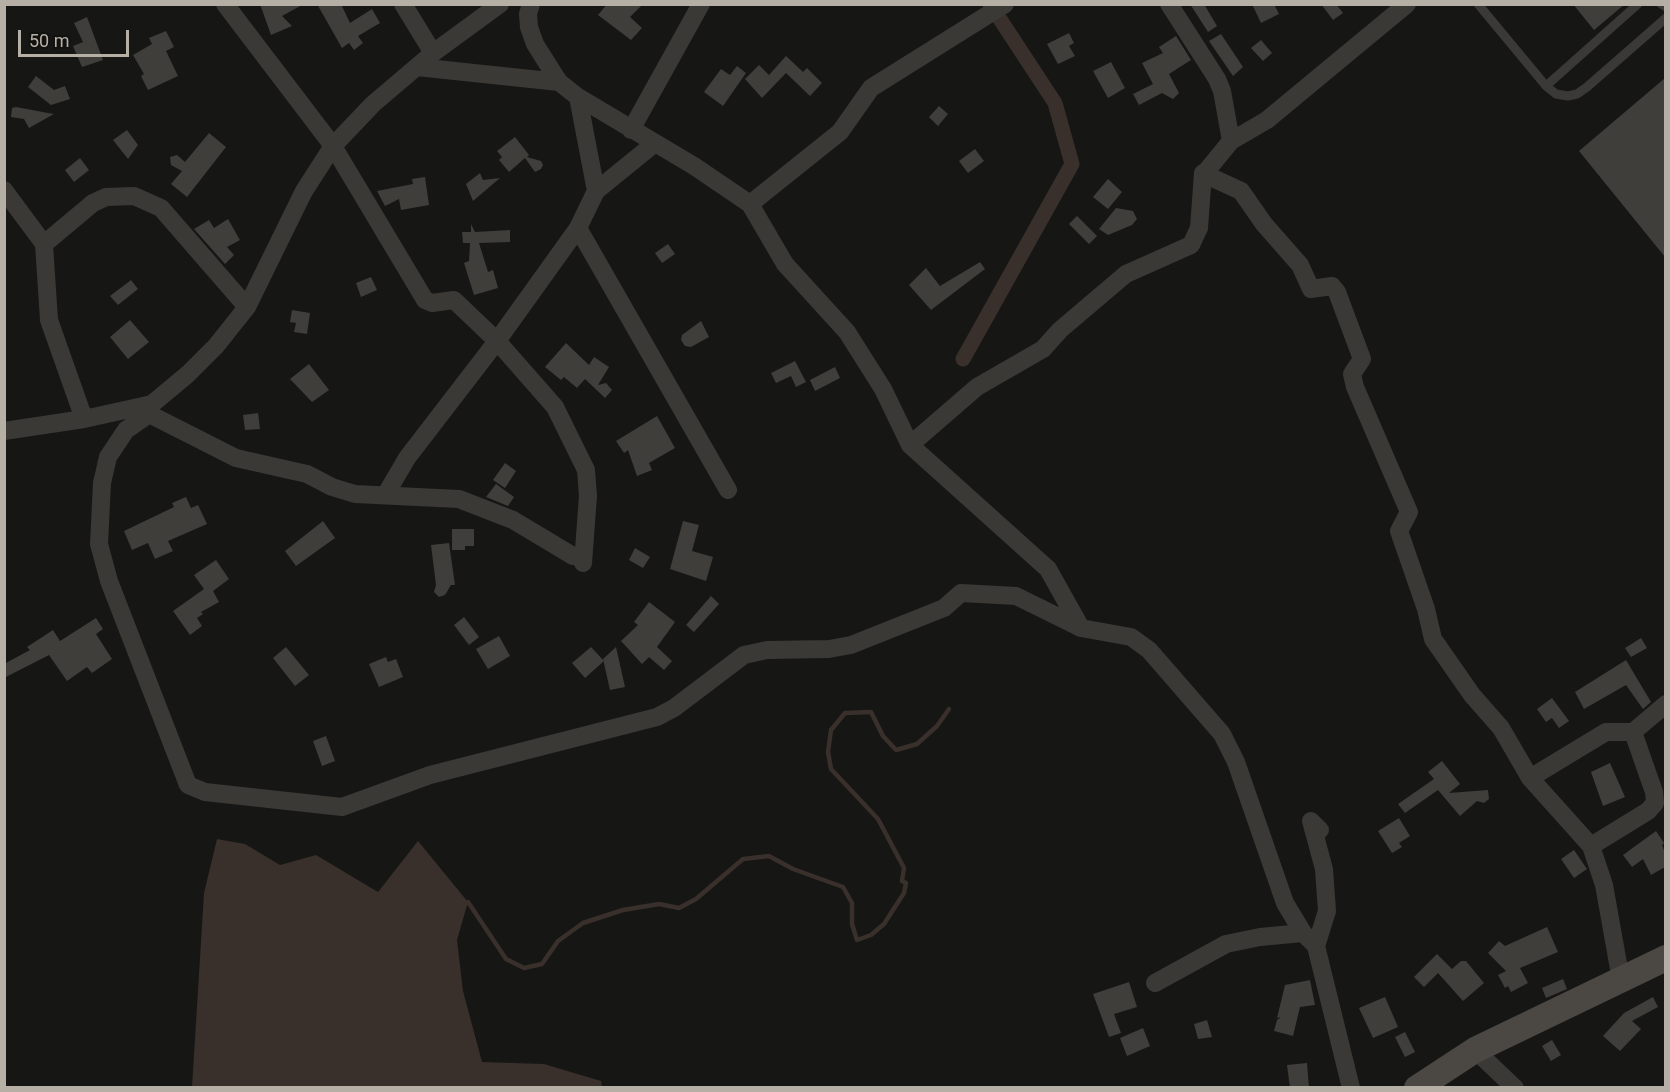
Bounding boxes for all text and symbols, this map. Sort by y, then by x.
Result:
scale bar [21,18,132,56]
text: 50 m [29,30,69,51]

